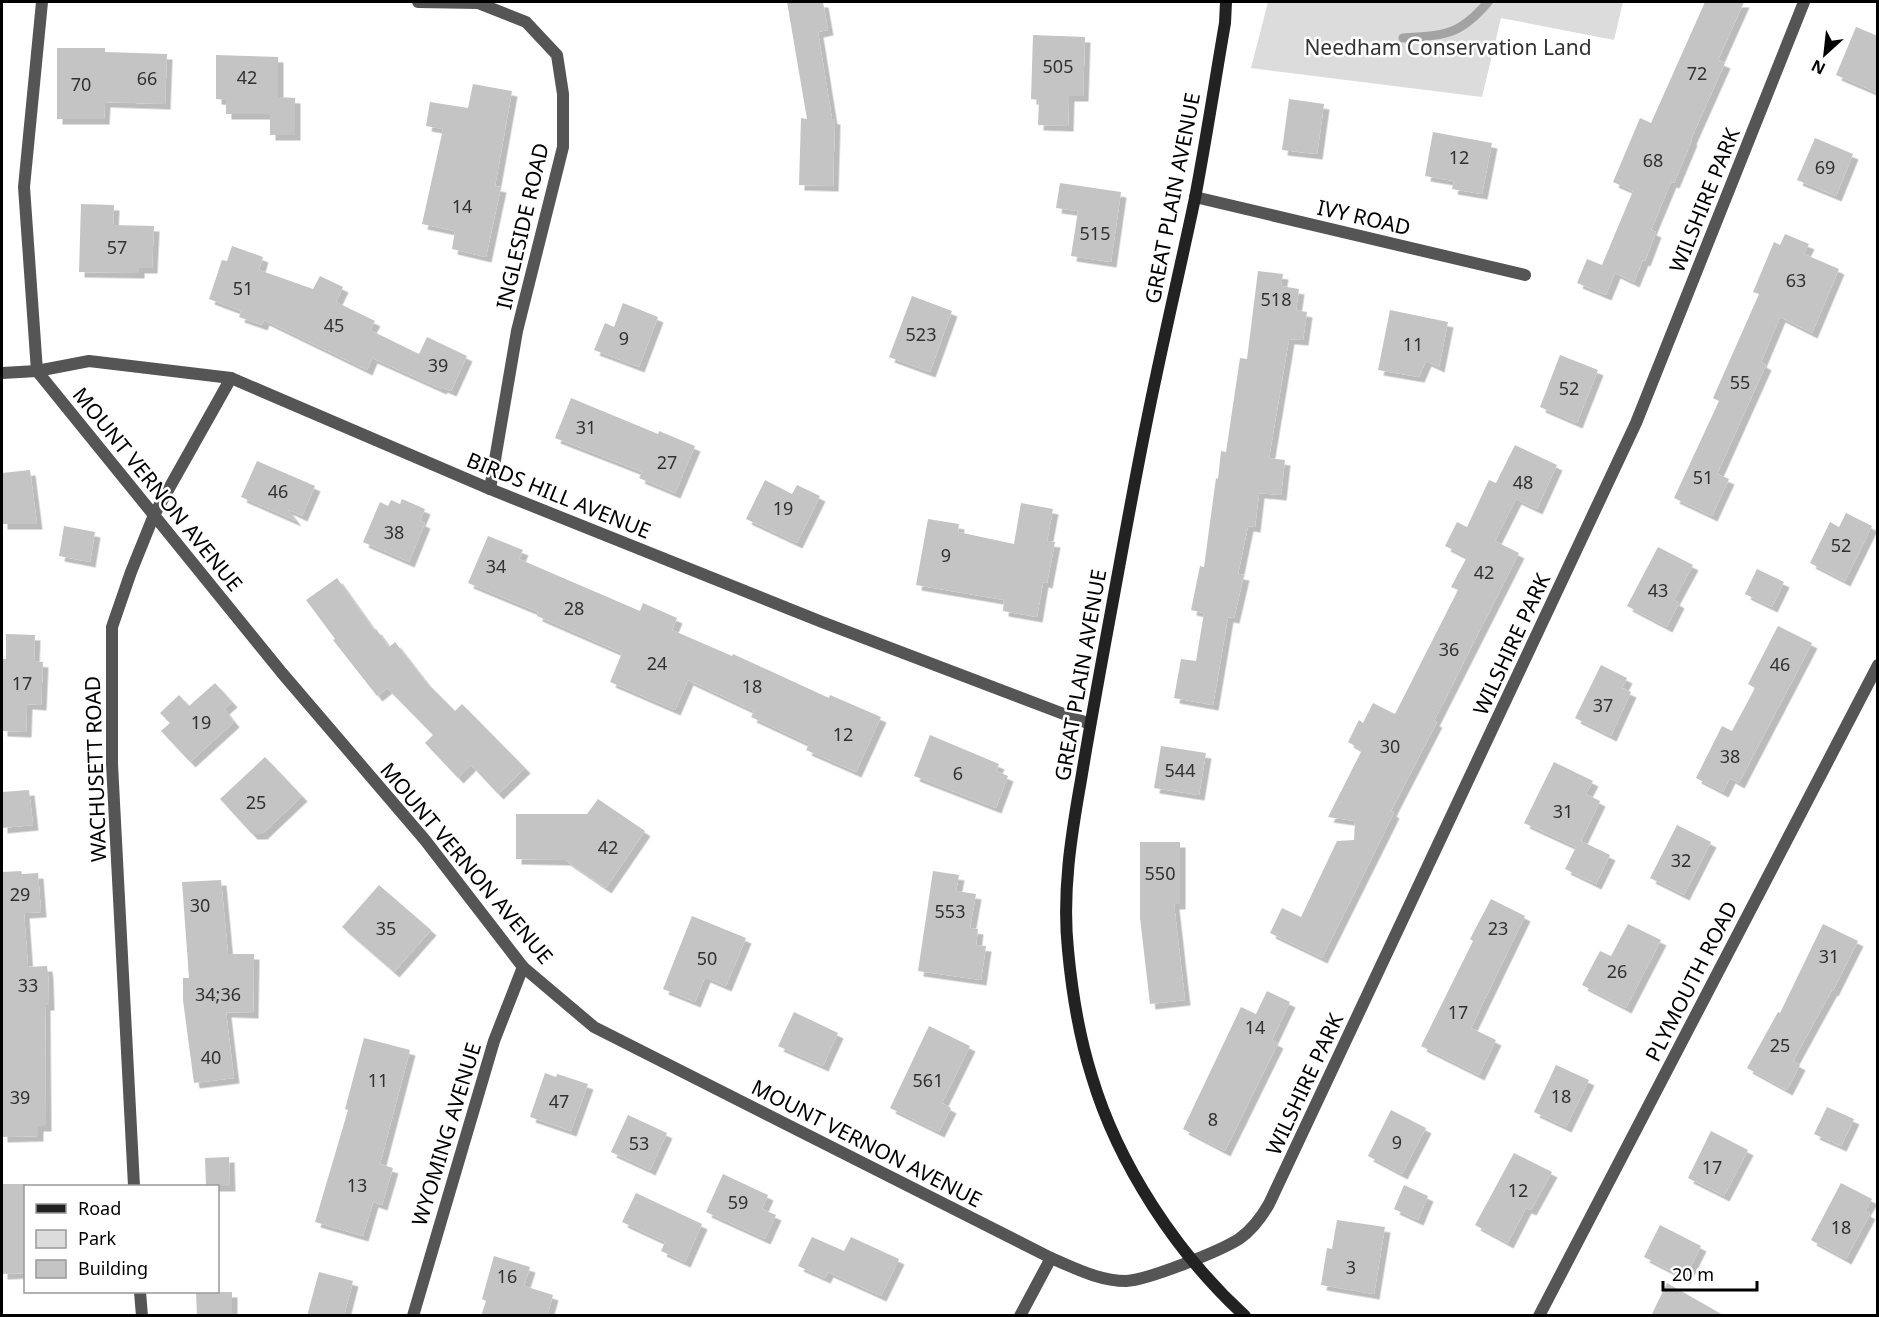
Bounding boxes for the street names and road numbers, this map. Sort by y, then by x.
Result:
street label: GREAT PLAIN AVENUE [1138,90,1206,306]
street label: WILSHIRE PARK [1662,124,1746,276]
street label: INGLESIDE ROAD [489,140,555,312]
street label: IVY ROAD [1315,193,1413,241]
street label: MOUNT VERNON AVENUE [67,381,249,597]
street label: BIRDS HILL AVENUE [463,445,655,545]
street label: GREAT PLAIN AVENUE [1048,567,1112,783]
street label: WILSHIRE PARK [1466,569,1556,719]
street label: WACHUSETT ROAD [78,676,112,862]
street label: MOUNT VERNON AVENUE [374,756,560,970]
street label: PLYMOUTH ROAD [1639,896,1743,1066]
street label: WILSHIRE PARK [1259,1009,1349,1159]
street label: WYOMING AVENUE [405,1039,487,1229]
street label: MOUNT VERNON AVENUE [747,1073,987,1213]

